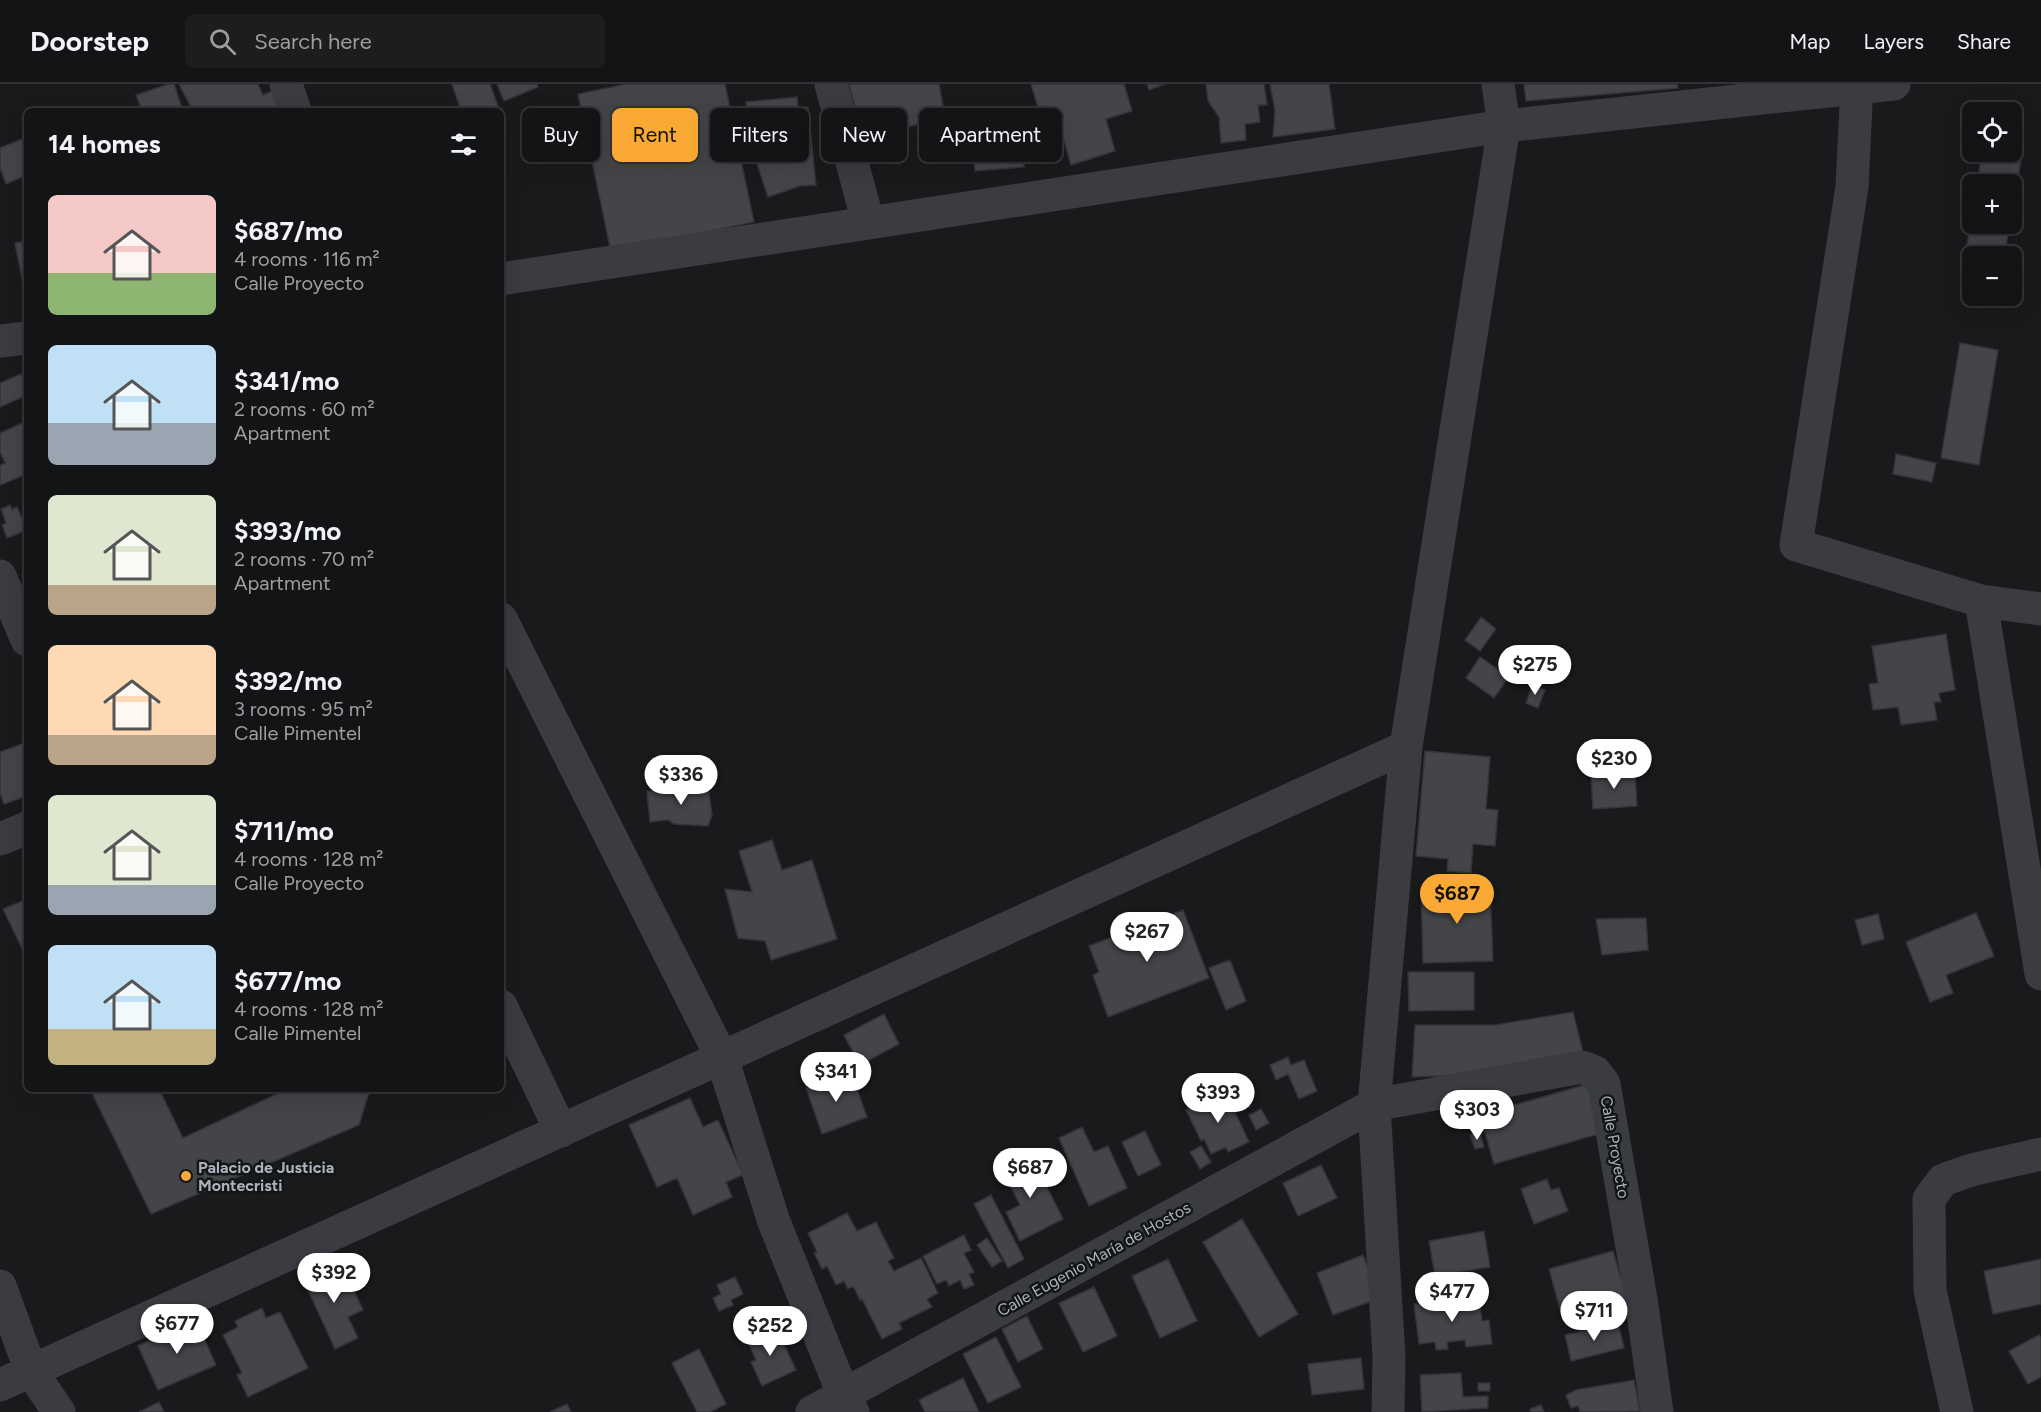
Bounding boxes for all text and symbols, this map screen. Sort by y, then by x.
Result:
search box [185,14,605,68]
text: Doorstep [30,24,149,58]
icon: search [206,25,239,58]
text: Search here [254,28,372,55]
text: Map [1790,29,1830,54]
text: Layers [1863,29,1924,54]
text: Share [1957,29,2011,54]
map controls [1962,102,2022,306]
button: locate [1962,102,2022,162]
chip: Buy [522,108,600,162]
chip: Rent [612,108,698,162]
chip: Filters [710,108,809,162]
chip: New [821,108,907,162]
chip: Apartment [919,108,1062,162]
text: 14 homes [48,128,161,160]
icon: filters [447,128,480,161]
button: + [1962,174,2022,234]
text: $687/mo [234,215,343,247]
icon: home [96,219,168,291]
button: − [1962,246,2022,306]
text: 4 rooms · 116 m² [234,247,380,271]
text: Calle Proyecto [234,271,364,295]
text: $341/mo [234,365,339,397]
icon: home [96,369,168,441]
text: 2 rooms · 60 m² [234,397,375,421]
text: Apartment [234,421,331,445]
text: $393/mo [234,515,341,547]
icon: home [96,519,168,591]
text: 2 rooms · 70 m² [234,547,374,571]
text: Apartment [234,571,331,595]
pin: $275 [1499,645,1571,696]
text: $275 [1512,652,1558,676]
text: $392/mo [234,665,342,697]
icon: home [96,669,168,741]
text: 3 rooms · 95 m² [234,697,373,721]
text: Calle Pimentel [234,721,361,745]
pin: $230 [1578,739,1650,790]
text: $230 [1591,746,1637,770]
pin: $336 [645,755,717,806]
text: $336 [659,762,703,786]
text: $711/mo [234,815,334,847]
icon: home [96,819,168,891]
text: 4 rooms · 128 m² [234,847,384,871]
text: Calle Proyecto [234,871,364,895]
pin: $687 [1421,874,1493,925]
text: $687 [1434,881,1480,905]
pin: $267 [1111,912,1183,963]
text: $267 [1124,919,1170,943]
text: $677/mo [234,965,341,997]
icon: home [96,969,168,1041]
text: 4 rooms · 128 m² [234,997,384,1021]
text: Calle Pimentel [234,1021,361,1045]
pin: $341 [800,1052,872,1103]
text: $341 [814,1059,858,1083]
pin: $393 [1182,1073,1254,1124]
text: $393 [1196,1080,1240,1104]
pin: $303 [1441,1090,1513,1141]
street label: Calle Proyecto [1597,1094,1633,1200]
text: $303 [1454,1097,1500,1121]
pin: $687 [994,1148,1066,1199]
text: $687 [1007,1155,1053,1179]
place label: Palacio de Justicia Montecristi [198,1158,334,1195]
marker: Palacio de Justicia Montecristi [179,1169,193,1183]
street label: Calle Eugenio María de Hostos [994,1198,1194,1320]
pin: $392 [298,1253,370,1304]
text: $392 [311,1260,357,1284]
pin: $477 [1416,1272,1488,1323]
text: $477 [1429,1279,1475,1303]
pin: $711 [1558,1291,1630,1342]
text: $711 [1574,1298,1614,1322]
pin: $677 [141,1304,213,1355]
pin: $252 [734,1306,806,1357]
text: $677 [155,1311,199,1335]
text: $252 [747,1313,793,1337]

